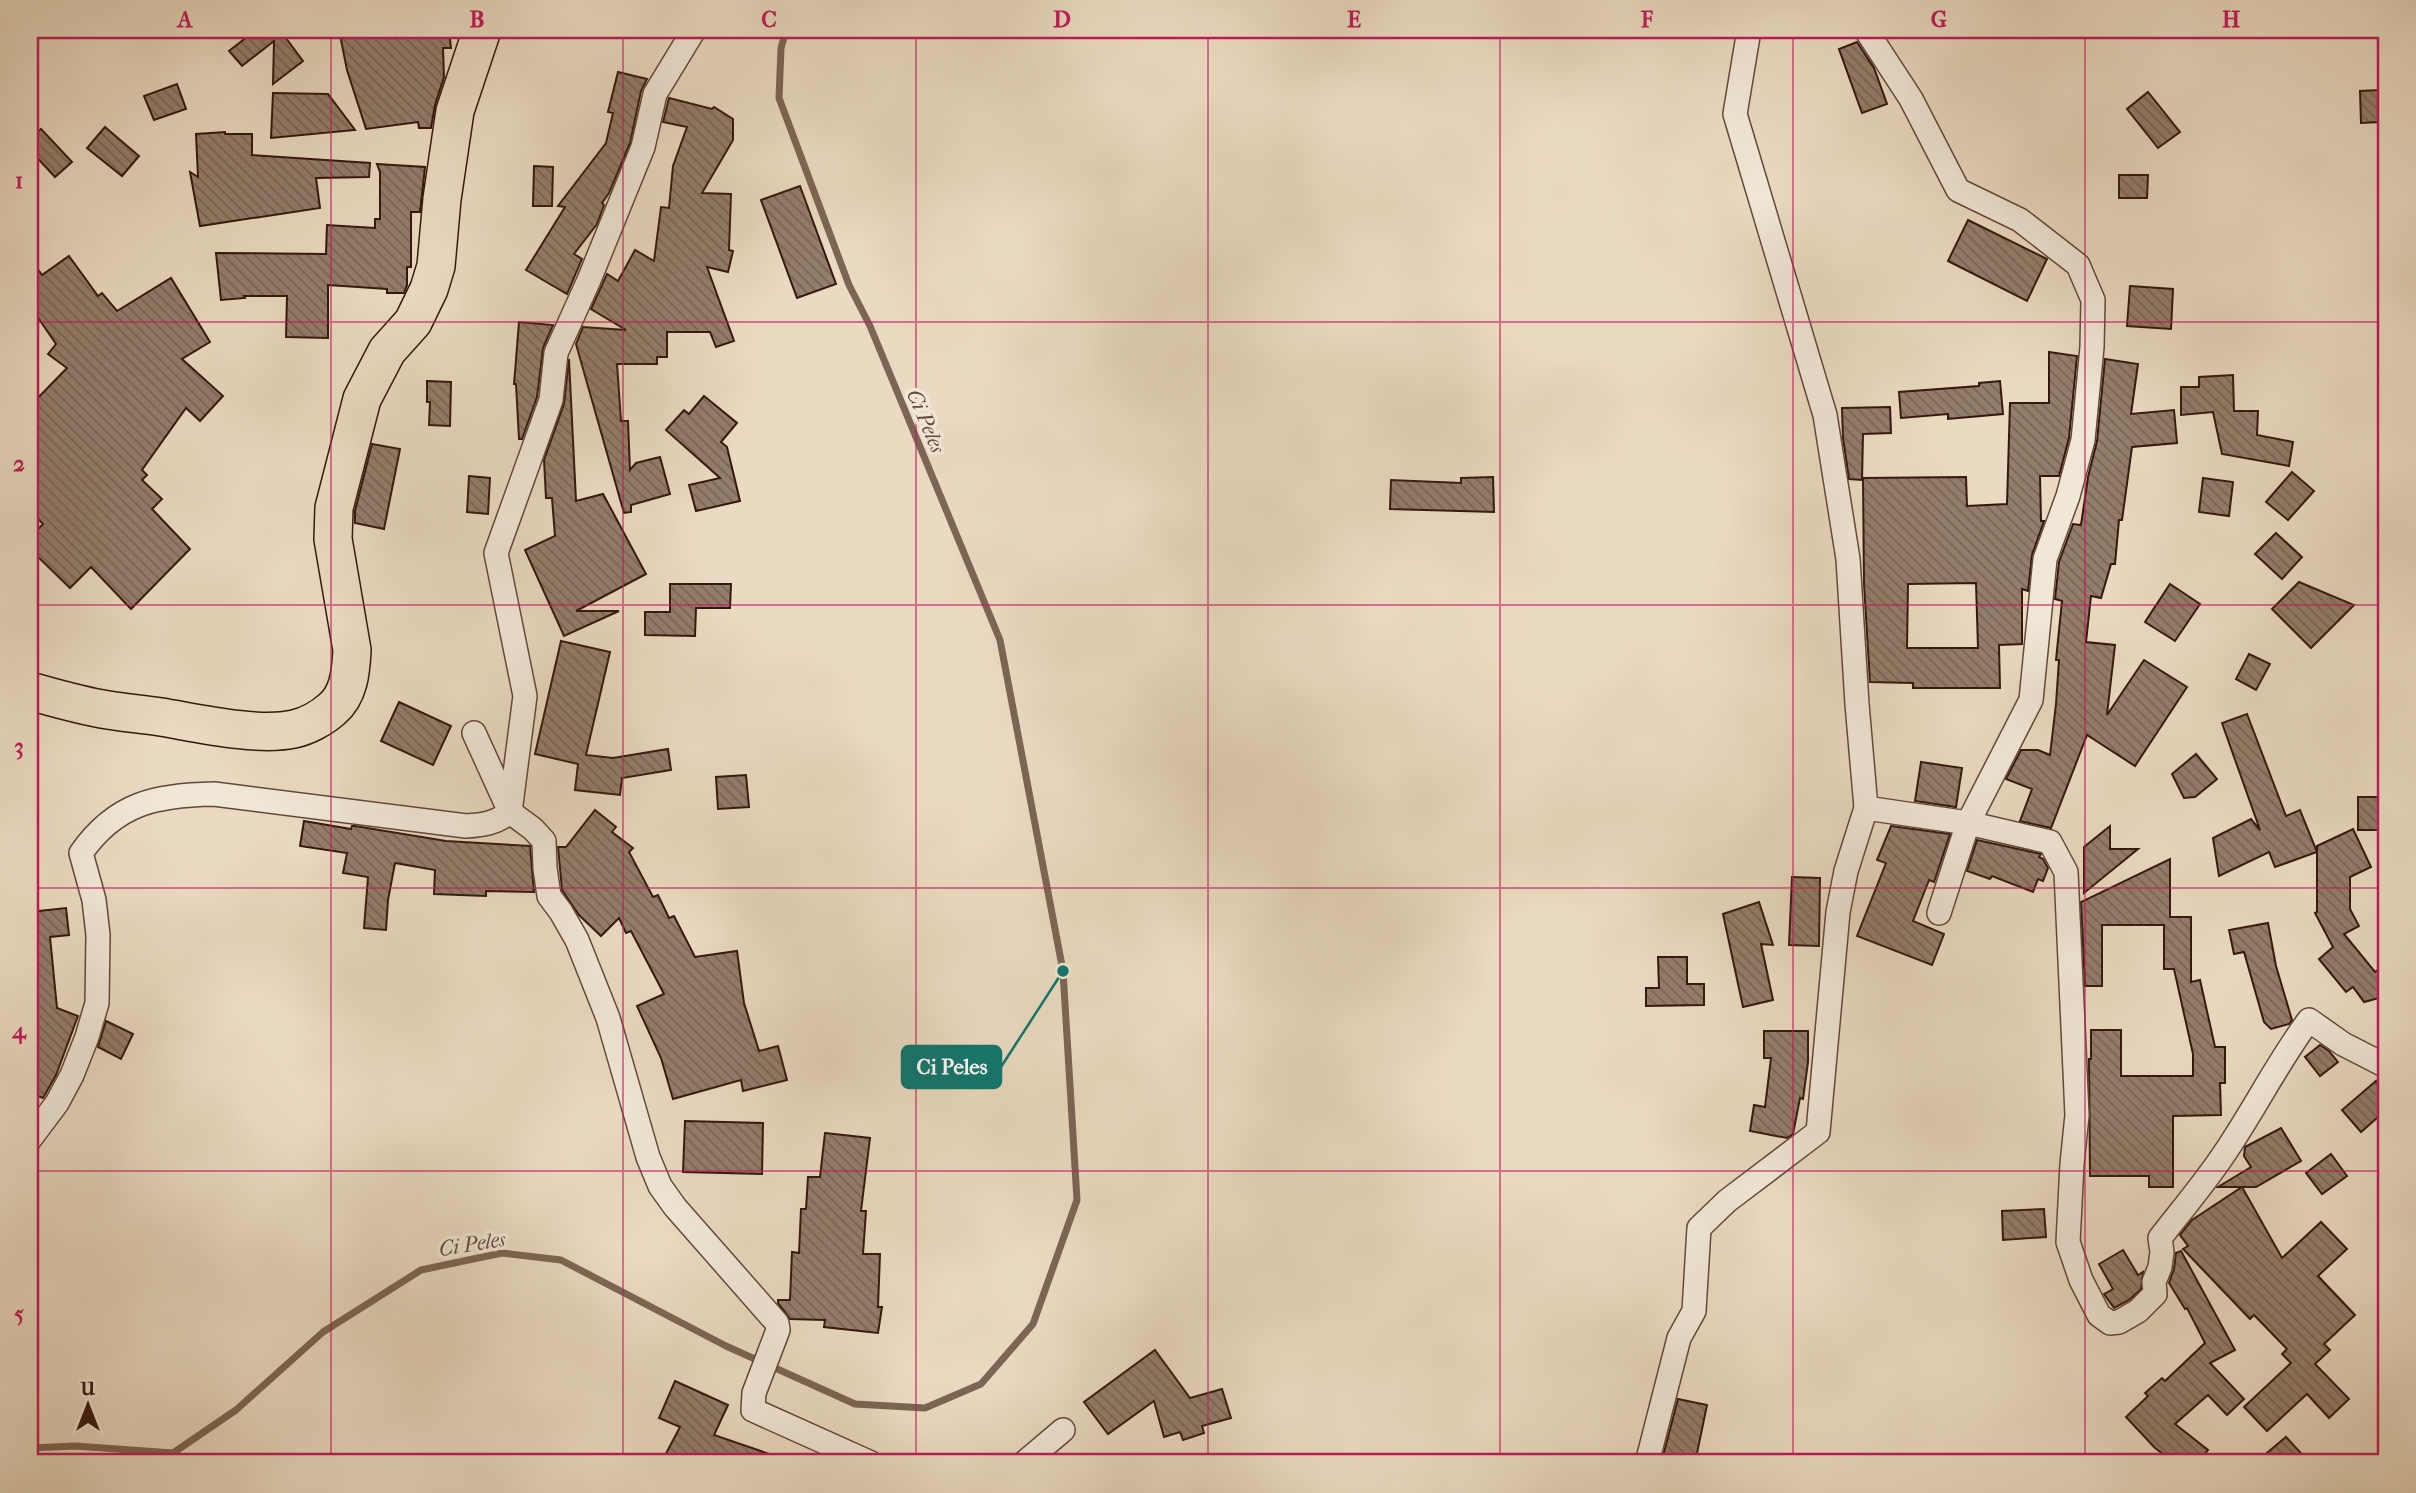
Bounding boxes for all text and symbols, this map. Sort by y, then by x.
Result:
text: A [176,6,194,33]
text: B [470,6,485,33]
text: C [761,6,777,33]
text: D [1053,6,1071,33]
text: E [1347,6,1361,33]
text: F [1640,6,1654,33]
text: G [1931,6,1947,33]
text: H [2222,6,2240,33]
text: 1 [15,167,23,194]
water label: Ci Peles [902,386,950,457]
text: 2 [13,450,25,477]
text: 3 [14,733,24,760]
text: 4 [11,1017,27,1044]
callout: Ci Peles [902,1046,1001,1088]
text: Ci Peles [917,1055,988,1079]
water label: Ci Peles [437,1227,507,1261]
text: 5 [14,1300,24,1327]
north arrow [52,1370,122,1440]
text: U [80,1378,96,1400]

